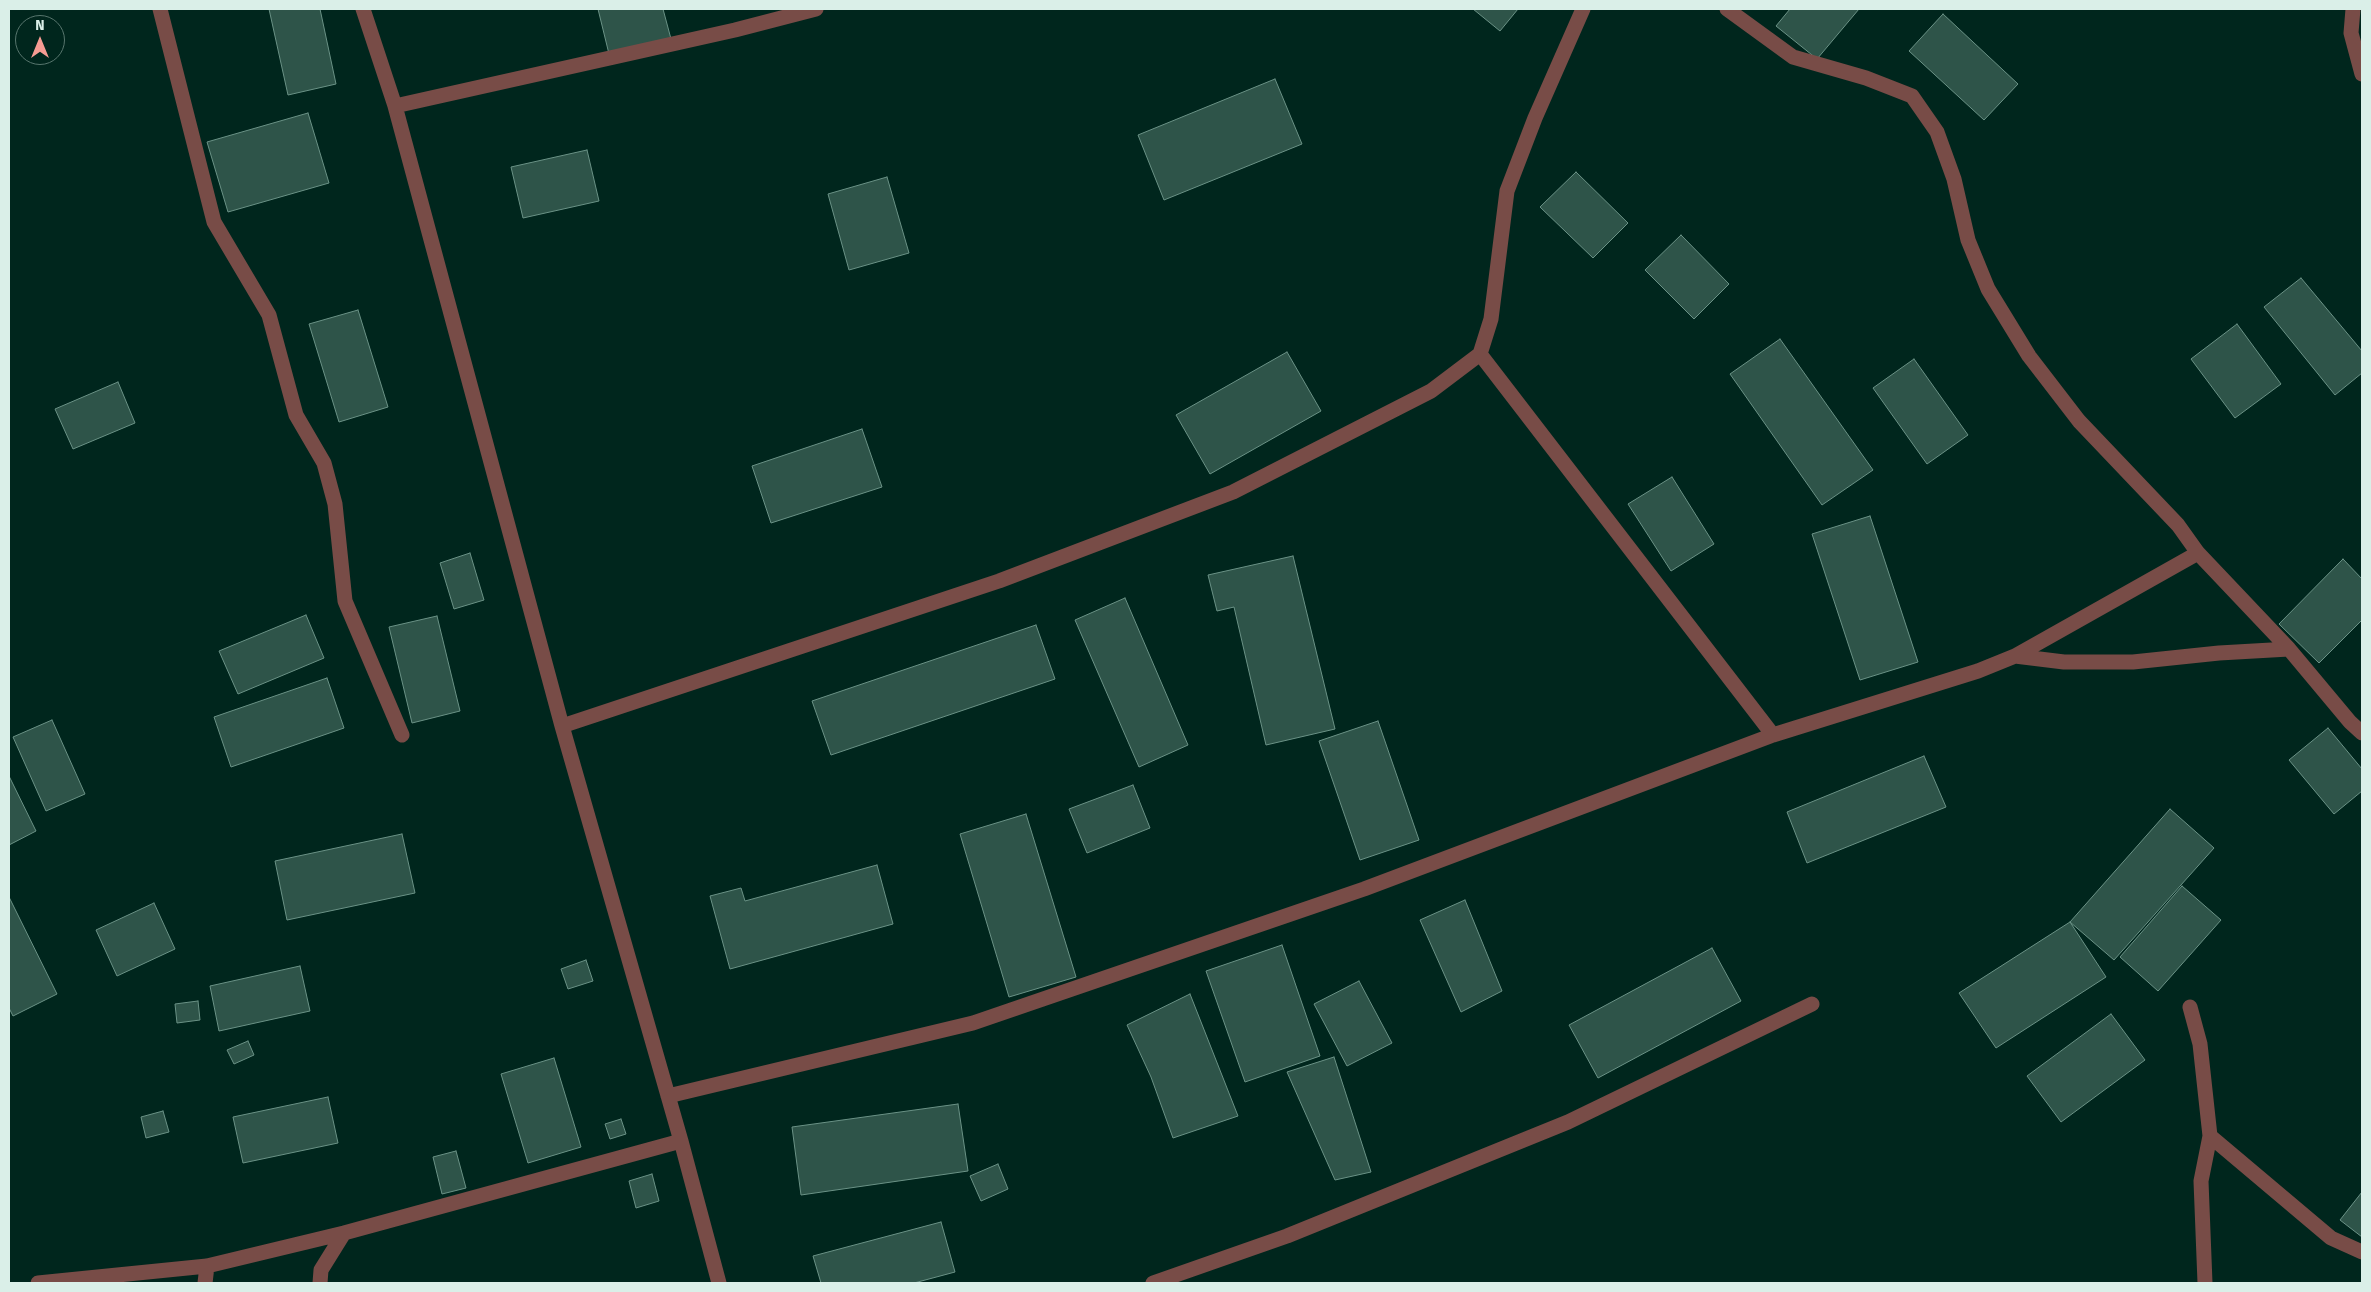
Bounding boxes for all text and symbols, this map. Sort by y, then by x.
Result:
north arrow [15,15,65,65]
text: N [35,17,45,34]

